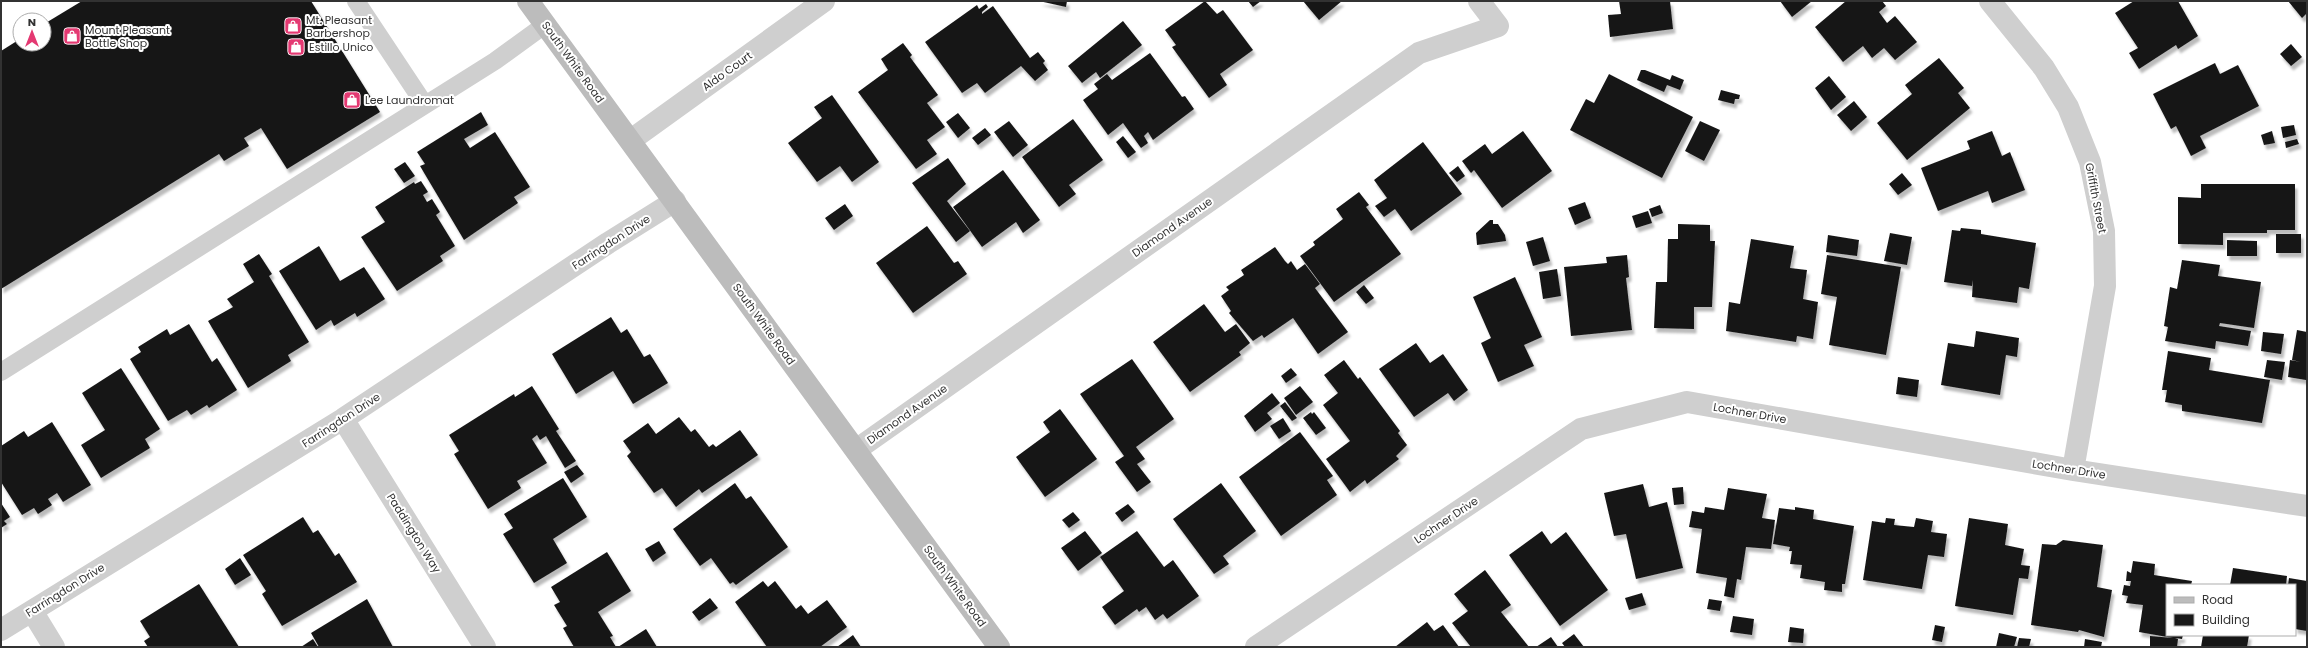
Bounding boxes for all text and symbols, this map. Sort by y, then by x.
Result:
north arrow [12,12,52,52]
place label: Mt. Pleasant Barbershop [306,12,372,41]
text: N [28,14,36,30]
shop icon: Mt. Pleasant Barbershop [283,16,303,36]
street label: South White Road [538,18,608,106]
place label: Mount Pleasant Bottle Shop [85,22,170,51]
shop icon: Mount Pleasant Bottle Shop [62,26,82,46]
shop icon: Estillo Unico [286,37,306,57]
place label: Estillo Unico [309,39,373,55]
street label: Aldo Court [699,47,755,95]
shop icon: Lee Laundromat [342,90,362,110]
place label: Lee Laundromat [365,92,454,108]
street label: Griffith Street [2081,161,2111,235]
street label: Diamond Avenue [1128,193,1216,261]
street label: Farringdon Drive [569,211,653,273]
street label: South White Road [729,280,799,368]
street label: Diamond Avenue [863,380,951,448]
street label: Farringdon Drive [299,389,383,451]
street label: Lochner Drive [1712,399,1788,427]
street label: Lochner Drive [2031,455,2107,483]
street label: Paddington Way [383,490,445,577]
street label: Lochner Drive [1411,493,1481,547]
street label: South White Road [920,542,990,630]
street label: Farringdon Drive [22,559,108,621]
legend [2166,584,2296,636]
text: Road [2202,591,2233,608]
text: Building [2202,611,2250,628]

